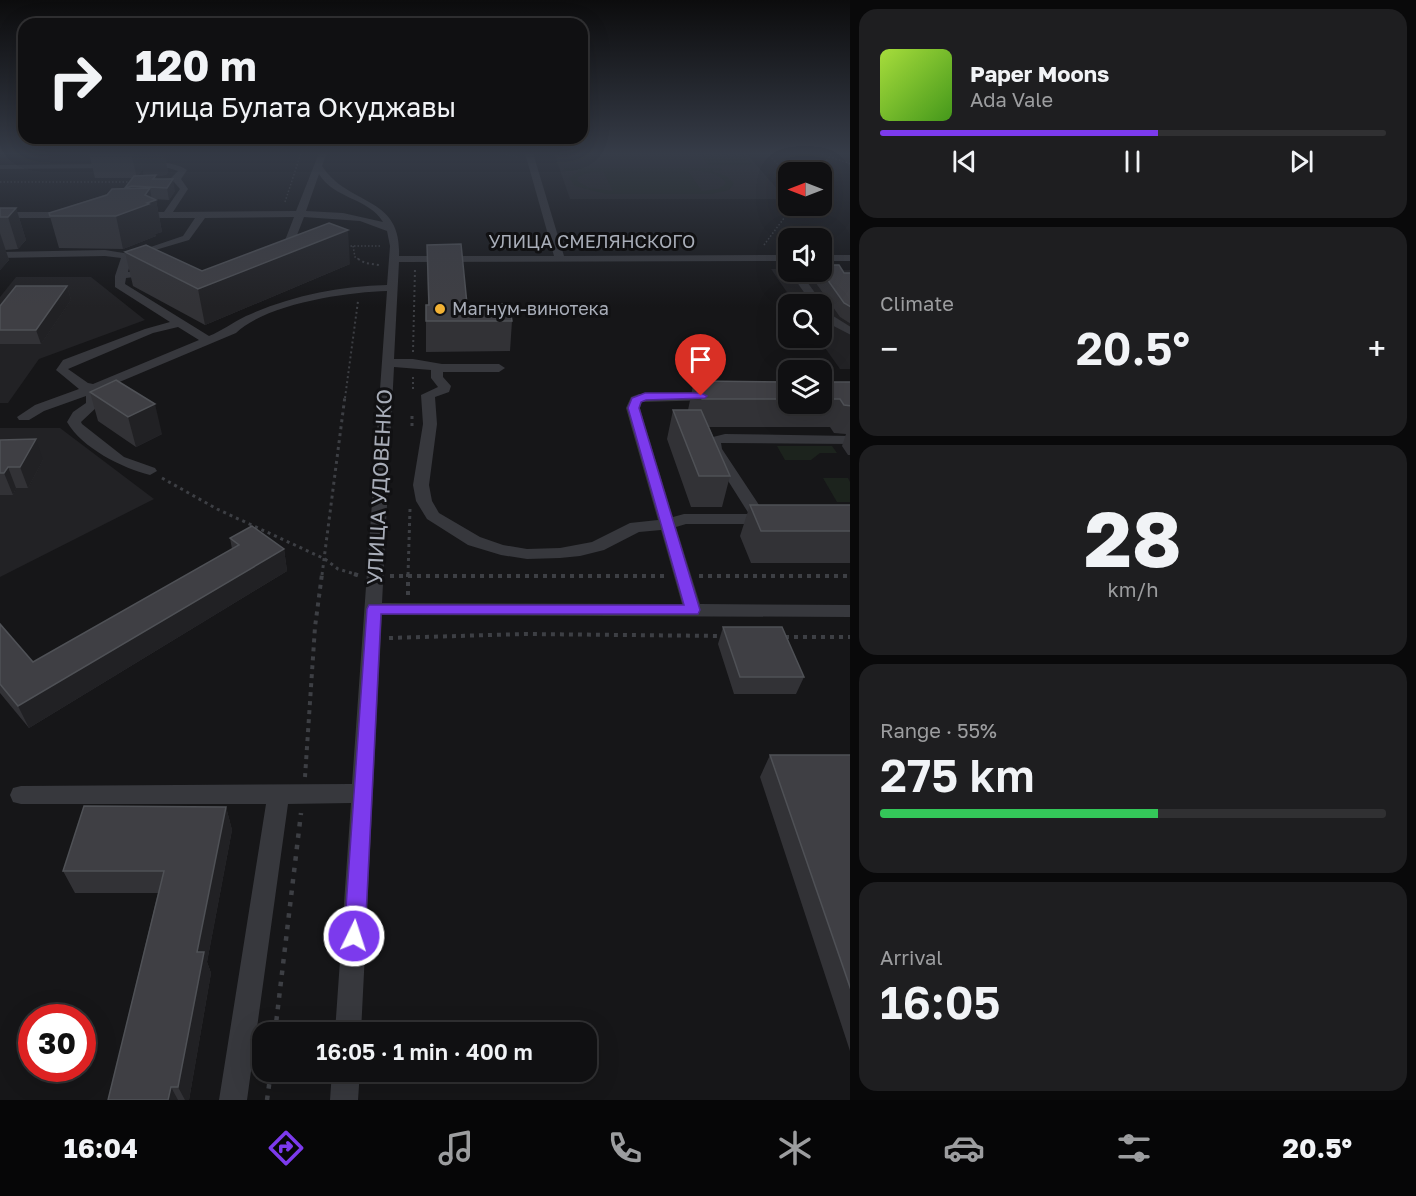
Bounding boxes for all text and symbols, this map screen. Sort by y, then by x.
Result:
text: 120 m [135,40,257,90]
icon: right [36,42,114,120]
text: Paper Moons [970,60,1109,87]
text: Ada Vale [970,87,1053,111]
text: улица Булата Окуджавы [135,91,456,123]
icon: previous [948,145,981,178]
icon: pause [1116,145,1149,178]
icon: next [1285,145,1318,178]
north arrow [778,162,832,216]
map controls [778,162,832,414]
button: sound [778,228,832,282]
street label: УЛИЦА СМЕЛЯНСКОГО [489,230,695,252]
text: Climate [880,291,954,315]
button: search [778,294,832,348]
place label: Магнум-винотека [452,297,609,319]
marker: Магнум-винотека [433,302,447,316]
text: 20.5° [1076,321,1190,375]
text: − [880,329,898,368]
text: + [1368,329,1386,368]
pin [675,334,726,396]
icon: arrive [684,343,717,376]
button: layers [778,360,832,414]
street label: УЛИЦА УДОВЕНКО [361,388,397,585]
text: 28 [1084,491,1182,584]
text: km/h [1108,577,1158,601]
text: Range · 55% [880,718,997,742]
text: 275 km [880,748,1035,802]
position arrow [322,904,386,968]
text: Arrival [880,945,943,969]
text: 16:05 [880,975,1000,1029]
speed limit sign: 30 [18,1004,96,1082]
text: 16:05 · 1 min · 400 m [316,1038,533,1065]
icon: directions [265,1127,307,1169]
icon: music [435,1127,477,1169]
icon: phone [604,1127,646,1169]
icon: climate [774,1127,816,1169]
icon: car [943,1127,985,1169]
icon: filters [1113,1127,1155,1169]
text: 16:04 [64,1132,138,1164]
text: 20.5° [1282,1132,1352,1164]

